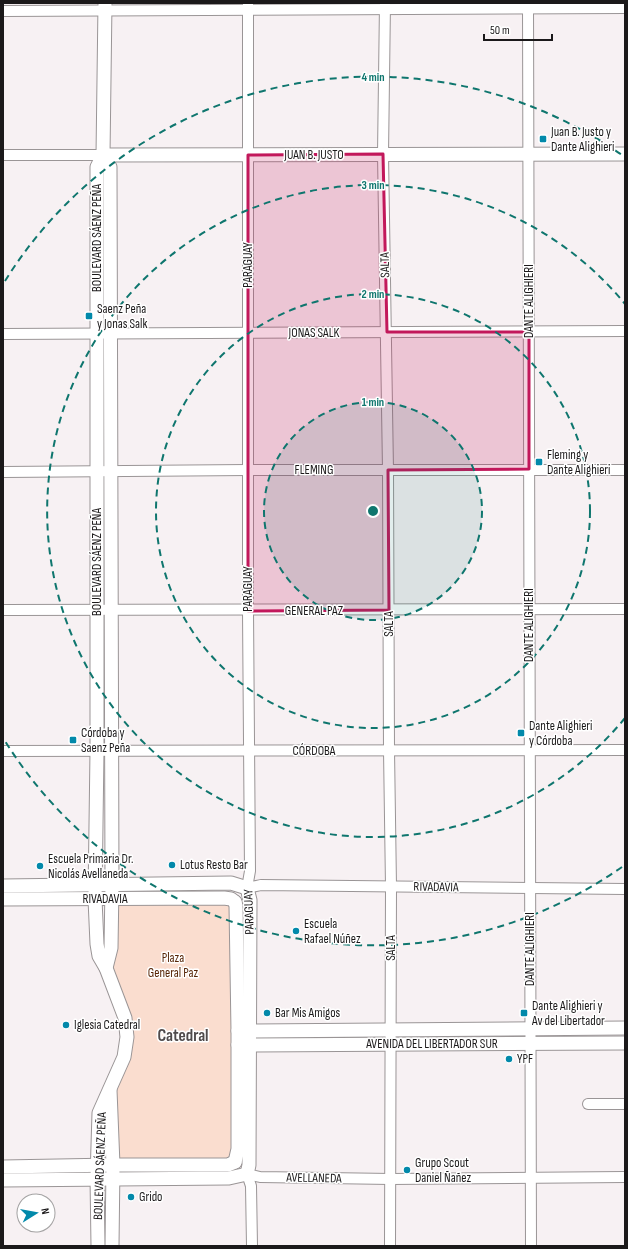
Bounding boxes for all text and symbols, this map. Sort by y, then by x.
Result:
scale bar [484,16,552,42]
text: 50 m [490,23,510,38]
text: 4 min [361,70,385,85]
place label: Juan B. Justo y Dante Alighieri [550,124,615,155]
marker: Juan B. Justo y Dante Alighieri [538,134,548,144]
street label: JUAN B. JUSTO [283,147,344,163]
text: 3 min [362,178,384,193]
street label: BOULEVARD SÁENZ PEÑA [89,184,105,292]
street label: PARAGUAY [240,242,256,288]
street label: SALTA [377,252,393,278]
street label: DANTE ALIGHIERI [521,264,537,338]
text: 2 min [362,287,384,302]
place label: Saenz Peña y Jonas Salk [97,301,147,332]
marker: Saenz Peña y Jonas Salk [84,311,94,321]
street label: JONAS SALK [288,325,339,341]
text: 1 min [362,395,384,410]
place label: Fleming y Dante Alighieri [547,447,611,478]
marker: Fleming y Dante Alighieri [534,457,544,467]
street label: FLEMING [295,462,333,478]
centre of rings [366,504,380,518]
street label: BOULEVARD SÁENZ PEÑA [89,508,105,616]
street label: PARAGUAY [240,566,256,612]
street label: DANTE ALIGHIERI [521,588,537,662]
street label: GENERAL PAZ [285,603,344,619]
street label: SALTA [381,611,397,637]
place label: Dante Alighieri y Córdoba [529,718,593,749]
place label: Córdoba y Saenz Peña [81,725,130,756]
marker: Dante Alighieri y Córdoba [516,728,526,738]
marker: Córdoba y Saenz Peña [68,735,78,745]
street label: CÓRDOBA [293,743,336,759]
place label: Escuela Primaria Dr. Nicolás Avellaneda [48,851,133,882]
place label: Lotus Resto Bar [180,857,248,873]
marker: Lotus Resto Bar [167,860,177,870]
marker: Escuela Primaria Dr. Nicolás Avellaneda [35,861,45,871]
street label: RIVADAVIA [413,879,459,895]
street label: PARAGUAY [240,888,258,935]
street label: RIVADAVIA [82,891,128,907]
street label: DANTE ALIGHIERI [522,912,538,986]
place label: Escuela Rafael Núñez [304,916,361,947]
marker: Escuela Rafael Núñez [291,926,301,936]
street label: SALTA [383,935,399,961]
park label: Plaza General Paz [148,950,199,981]
place label: Dante Alighieri y Av del Libertador [531,998,605,1029]
place label: Bar Mis Amigos [275,1005,341,1021]
marker: Bar Mis Amigos [262,1008,272,1018]
marker: Dante Alighieri y Av del Libertador [519,1008,529,1018]
place label: Iglesia Catedral [74,1017,140,1033]
marker: Iglesia Catedral [61,1020,71,1030]
district label: Catedral [157,1026,209,1046]
street label: AVENIDA DEL LIBERTADOR SUR [365,1036,498,1052]
place label: YPF [517,1051,533,1067]
marker: YPF [504,1054,514,1064]
street label: BOULEVARD SÁENZ PEÑA [90,1111,110,1220]
place label: Grupo Scout Daniel Ñañez [415,1155,471,1186]
marker: Grupo Scout Daniel Ñañez [402,1165,412,1175]
street label: AVELLANEDA [285,1169,342,1186]
place label: Grido [139,1189,162,1205]
marker: Grido [126,1192,136,1202]
north arrow [16,1193,56,1233]
text: N [38,1207,52,1215]

